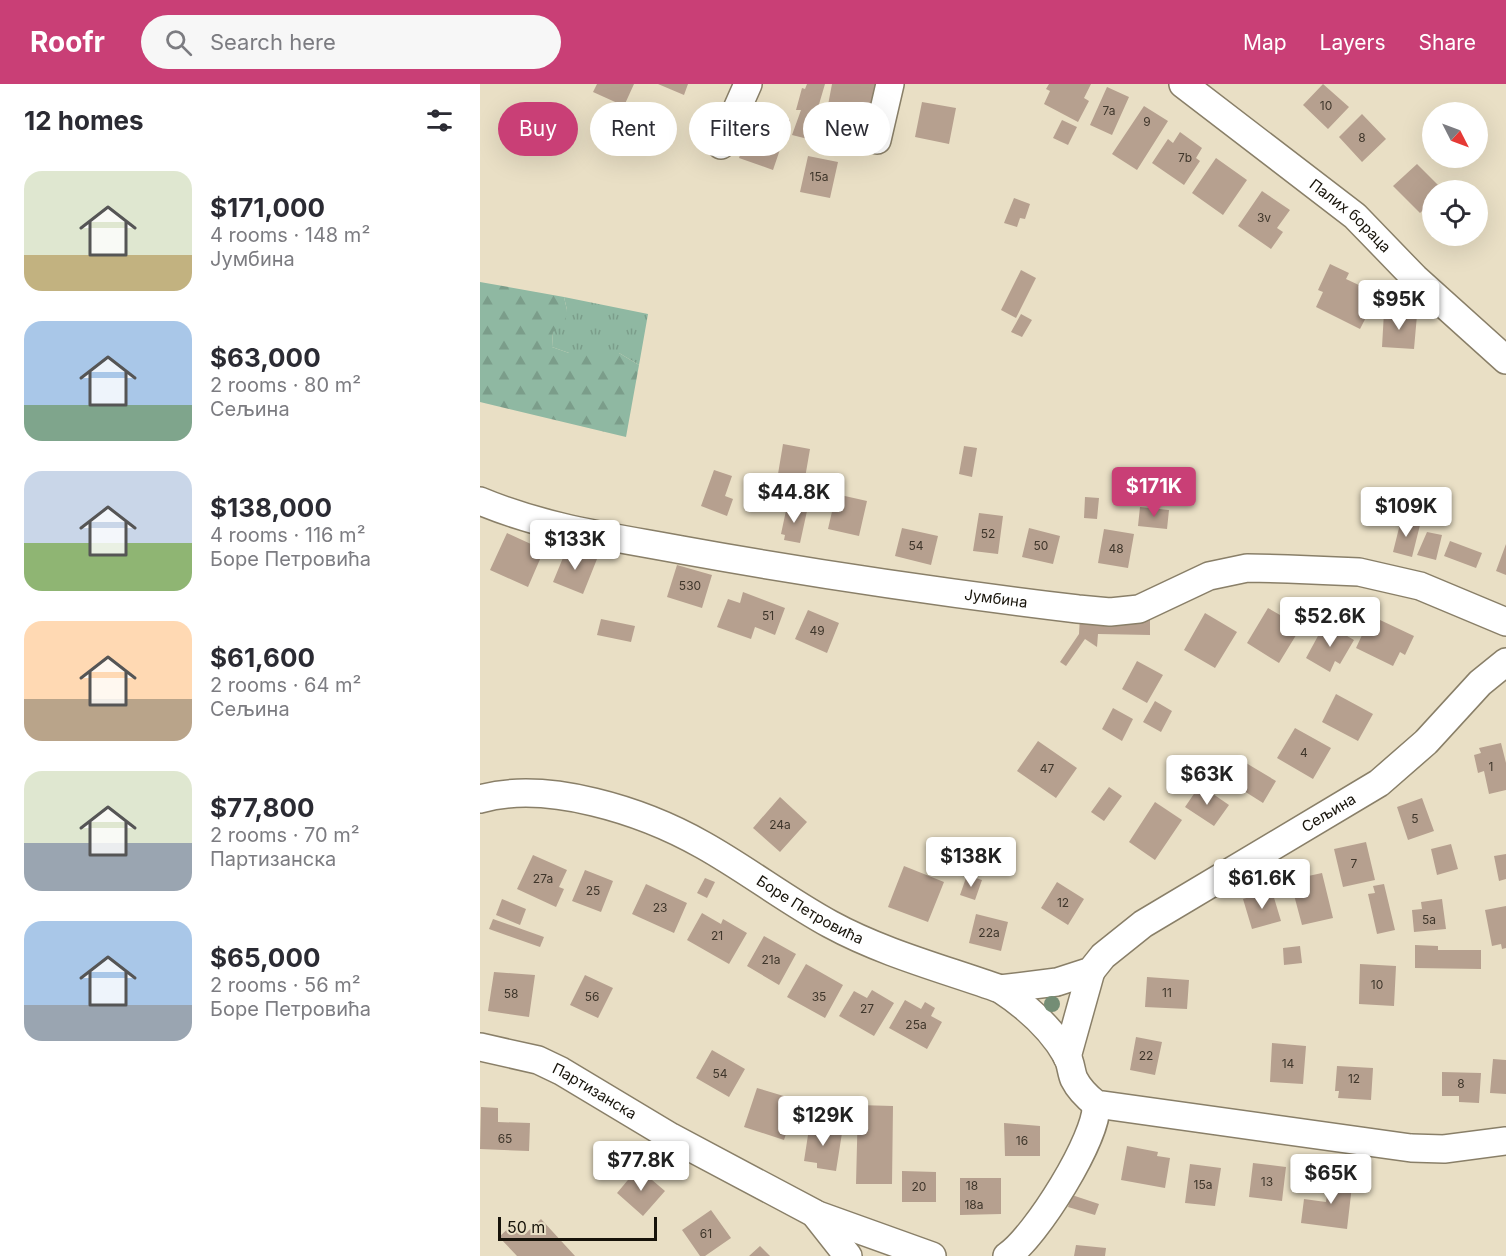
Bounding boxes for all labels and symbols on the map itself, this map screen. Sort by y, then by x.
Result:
house number: 10 [1320,98,1332,113]
north arrow [1422,102,1488,168]
house number: 7a [1103,103,1115,118]
house number: 9 [1143,114,1151,129]
house number: 8 [1358,130,1366,145]
house number: 7b [1178,150,1192,165]
house number: 15a [810,169,828,184]
street label: Палих бораца [1306,175,1395,256]
house number: 3v [1257,210,1271,225]
pin: $95K [1363,280,1435,331]
pin: $171K [1112,467,1196,518]
pin: $44.8K [745,473,843,524]
pin: $109K [1364,487,1448,538]
pin: $133K [533,520,617,571]
house number: 52 [981,526,995,541]
house number: 54 [908,538,924,553]
house number: 50 [1034,538,1048,553]
house number: 48 [1108,541,1124,556]
house number: 530 [679,578,701,593]
street label: Јумбина [963,585,1029,612]
pin: $52.6K [1281,597,1379,648]
house number: 51 [762,608,774,623]
house number: 49 [809,623,825,638]
house number: 4 [1300,745,1308,760]
pin: $63K [1171,755,1243,806]
house number: 1 [1489,759,1493,774]
house number: 47 [1040,761,1054,776]
street label: Сељина [1298,789,1359,836]
house number: 5 [1411,811,1419,826]
house number: 24a [769,817,791,832]
pin: $138K [929,837,1013,888]
house number: 7 [1351,856,1358,871]
pin: $61.6K [1213,859,1311,910]
house number: 27a [533,871,553,886]
street label: Боре Петровића [753,871,867,948]
house number: 25 [586,883,600,898]
house number: 12 [1057,895,1069,910]
house number: 23 [653,900,667,915]
house number: 5a [1422,912,1436,927]
house number: 22a [978,925,1000,940]
house number: 21 [711,928,723,943]
house number: 21a [762,952,780,967]
house number: 10 [1371,977,1383,992]
house number: 11 [1162,985,1172,1000]
house number: 58 [504,986,518,1001]
house number: 56 [585,989,599,1004]
house number: 35 [812,989,826,1004]
house number: 27 [860,1001,874,1016]
house number: 25a [905,1017,927,1032]
house number: 22 [1139,1048,1153,1063]
house number: 14 [1282,1056,1295,1071]
street label: Партизанска [550,1058,640,1123]
house number: 54 [712,1066,728,1081]
house number: 12 [1348,1071,1360,1086]
house number: 8 [1457,1076,1465,1091]
pin: $129K [781,1096,865,1147]
house number: 65 [498,1131,512,1146]
house number: 16 [1016,1133,1028,1148]
pin: $77.8K [592,1141,690,1192]
pin: $65K [1295,1154,1367,1205]
house number: 13 [1261,1174,1273,1189]
house number: 15a [1194,1177,1212,1192]
house number: 18 [966,1178,978,1193]
house number: 20 [912,1179,926,1194]
house number: 18a [964,1197,984,1212]
scale bar [498,1214,657,1242]
house number: 61 [700,1226,712,1241]

